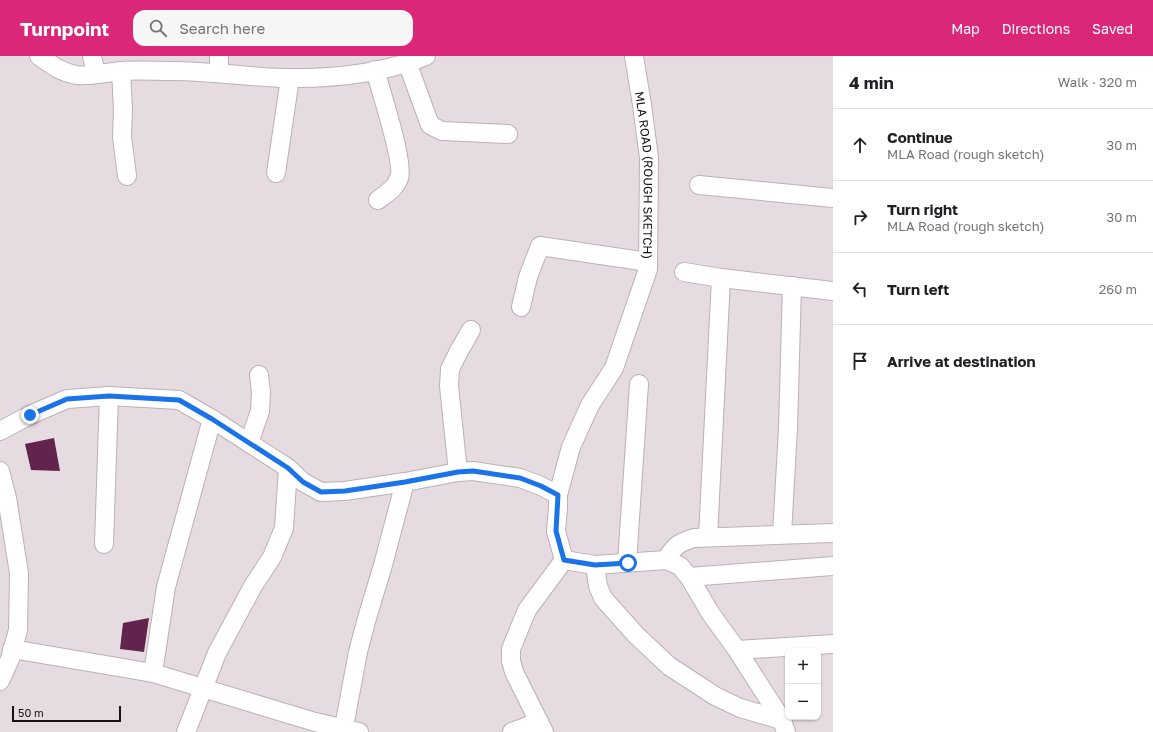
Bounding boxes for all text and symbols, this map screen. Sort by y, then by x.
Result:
search box [133,10,413,46]
text: Turnpoint [20,17,109,40]
icon: search [147,17,169,39]
text: Search here [179,19,265,37]
text: Map [951,20,980,37]
text: Directions [1002,20,1070,37]
text: Saved [1092,20,1133,37]
text: 4 min [849,72,894,93]
text: Walk · 320 m [1058,74,1137,90]
street label: MLA ROAD (ROUGH SKETCH) [632,90,657,259]
text: Continue [887,128,953,146]
icon: ahead [849,134,871,156]
text: 30 m [1107,137,1137,153]
text: MLA Road (rough sketch) [887,146,1045,162]
text: Turn right [887,200,958,218]
icon: right [849,206,871,228]
text: 30 m [1107,209,1137,225]
text: MLA Road (rough sketch) [887,218,1045,234]
icon: left [849,278,871,300]
text: Turn left [887,280,949,298]
text: 260 m [1099,281,1137,297]
icon: arrive [849,350,871,372]
text: Arrive at destination [887,352,1036,370]
route end [21,406,39,424]
route start [619,554,637,572]
map controls [785,648,821,720]
button: + [785,648,821,684]
button: − [785,684,821,720]
scale bar [12,704,121,723]
text: 50 m [18,706,44,719]

